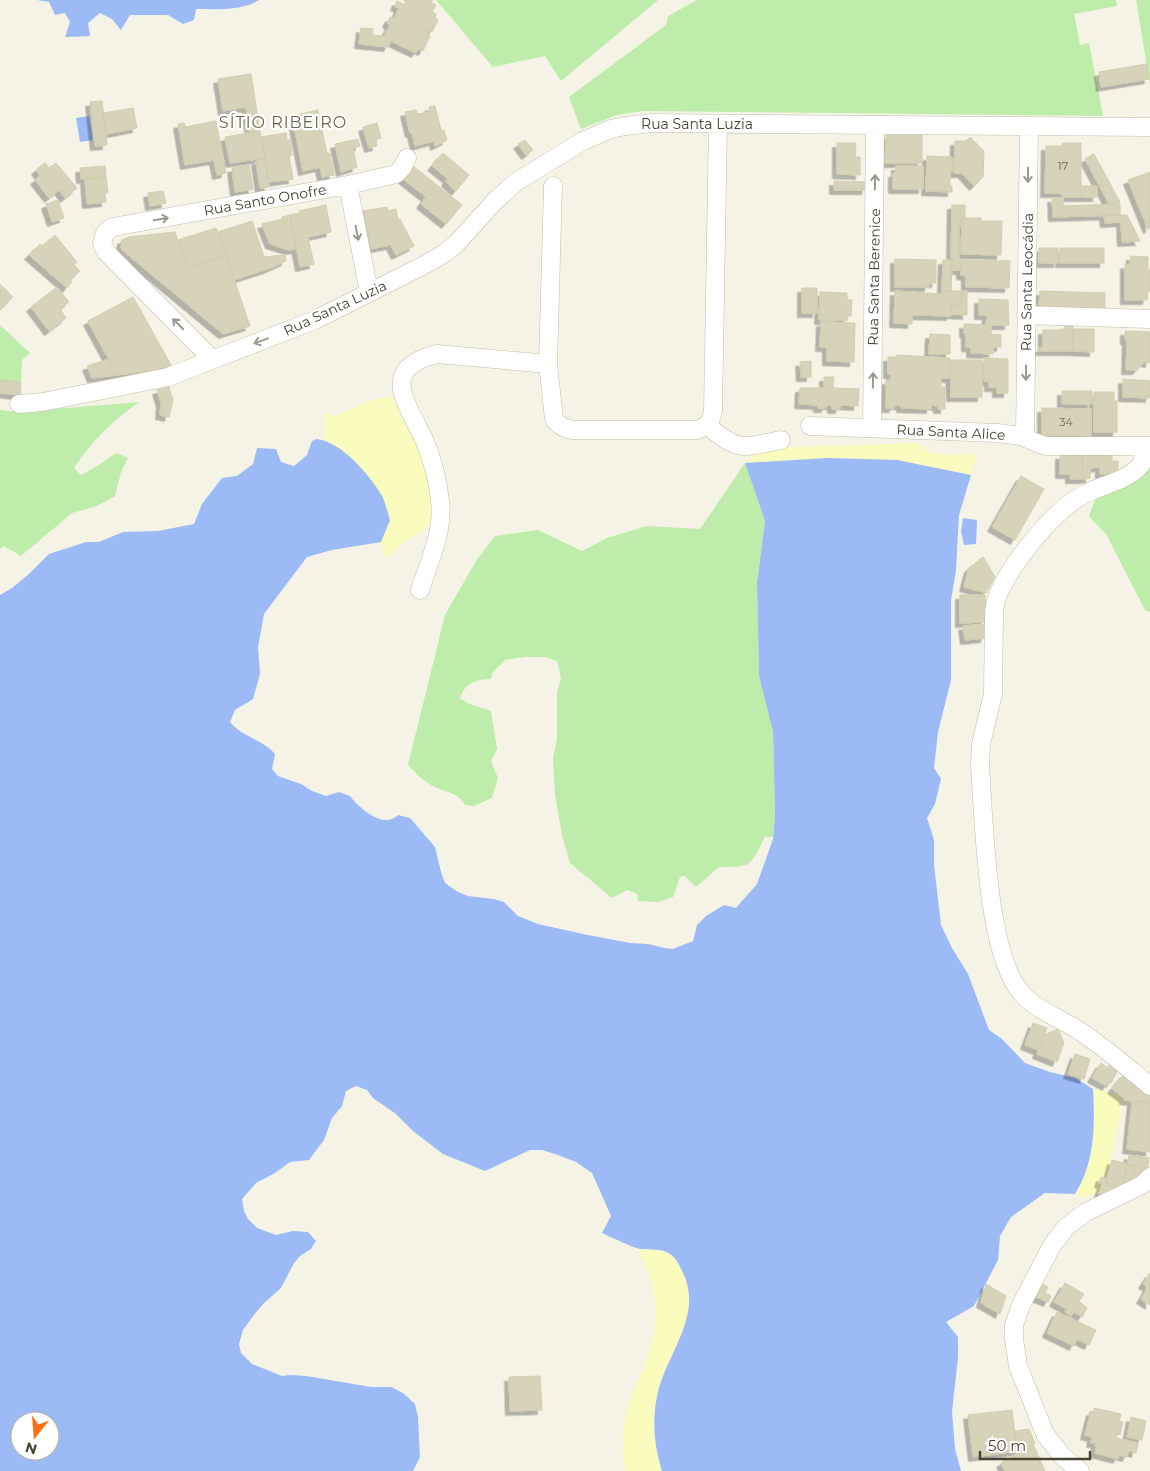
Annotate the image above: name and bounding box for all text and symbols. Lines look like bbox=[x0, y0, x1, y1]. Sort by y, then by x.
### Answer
district label: SÍTIO RIBEIRO bbox=[219, 113, 347, 132]
street label: Rua Santa Luzia bbox=[641, 115, 753, 133]
house number: 17 bbox=[1058, 159, 1068, 173]
one-way arrow bbox=[1023, 166, 1033, 183]
one-way arrow bbox=[870, 174, 880, 190]
street label: Rua Santo Onofre bbox=[202, 180, 328, 220]
street label: Rua Santa Berenice bbox=[864, 208, 884, 346]
one-way arrow bbox=[153, 213, 169, 223]
street label: Rua Santa Leocádia bbox=[1017, 213, 1037, 351]
one-way arrow bbox=[353, 225, 363, 241]
street label: Rua Santa Luzia bbox=[281, 276, 389, 340]
one-way arrow bbox=[172, 318, 184, 330]
one-way arrow bbox=[253, 337, 269, 346]
one-way arrow bbox=[1021, 364, 1030, 380]
one-way arrow bbox=[868, 372, 878, 388]
house number: 34 bbox=[1059, 415, 1073, 429]
street label: Rua Santa Alice bbox=[896, 420, 1006, 444]
north arrow bbox=[10, 1411, 60, 1461]
scale bar bbox=[980, 1428, 1090, 1460]
text: 50 m bbox=[988, 1436, 1026, 1455]
text: N bbox=[23, 1438, 39, 1459]

